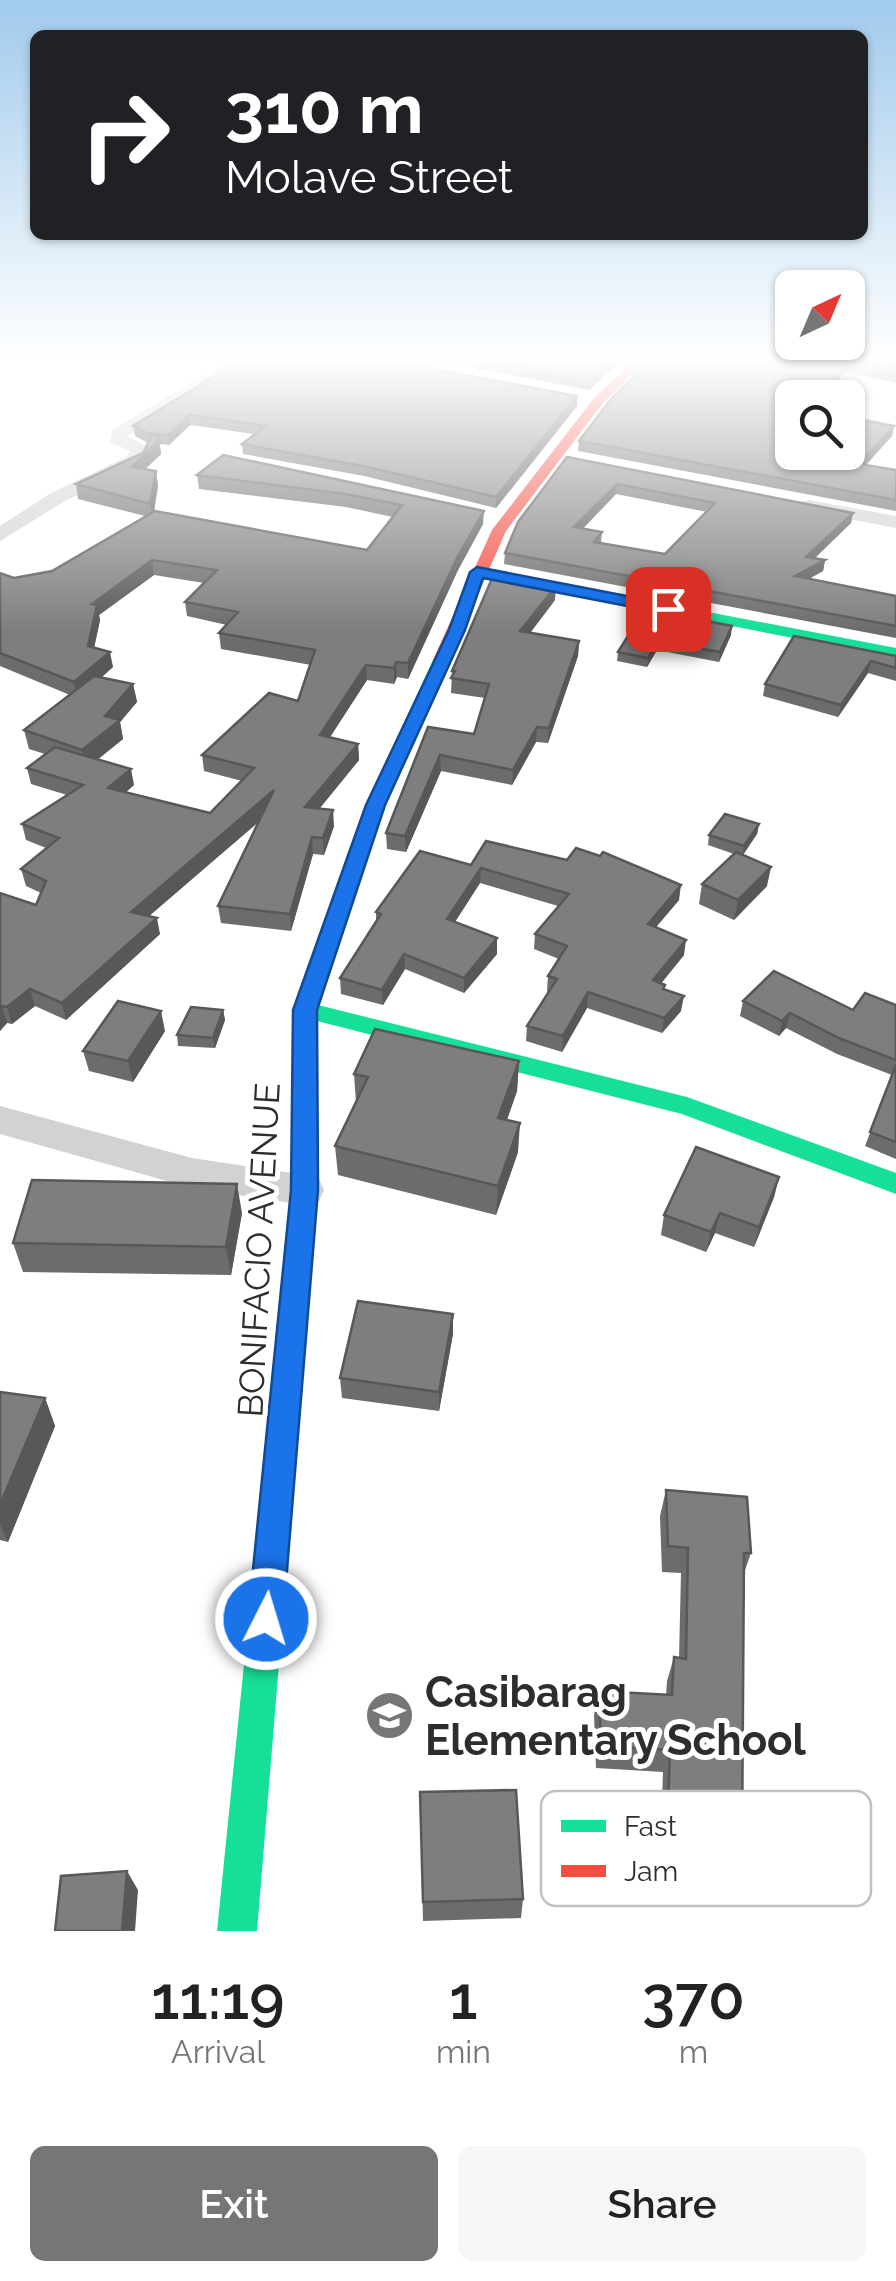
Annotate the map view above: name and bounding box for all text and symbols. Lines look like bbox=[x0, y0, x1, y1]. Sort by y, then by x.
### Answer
text: 310 m bbox=[225, 67, 424, 149]
icon: right bbox=[60, 70, 190, 200]
text: Molave Street bbox=[225, 151, 513, 204]
north arrow bbox=[775, 270, 865, 360]
map controls bbox=[775, 270, 865, 470]
button: search bbox=[775, 380, 865, 470]
pin bbox=[626, 567, 711, 652]
icon: arrive bbox=[641, 582, 696, 637]
street label: BONIFACIO AVENUE bbox=[229, 1082, 288, 1418]
position arrow bbox=[214, 1567, 318, 1671]
place label: Casibarag Elementary School bbox=[425, 1668, 807, 1765]
school or university icon: Casibarag Elementary School bbox=[364, 1690, 416, 1742]
legend bbox=[541, 1791, 871, 1906]
text: Fast bbox=[624, 1810, 677, 1843]
text: Jam bbox=[624, 1855, 678, 1888]
text: 11:19 bbox=[151, 1963, 285, 2033]
text: 1 bbox=[449, 1963, 478, 2033]
text: 370 bbox=[642, 1963, 745, 2033]
text: Arrival bbox=[171, 2033, 265, 2070]
text: min bbox=[436, 2033, 491, 2070]
text: m bbox=[679, 2033, 708, 2070]
button: Exit bbox=[30, 2146, 438, 2261]
button: Share bbox=[458, 2146, 866, 2261]

